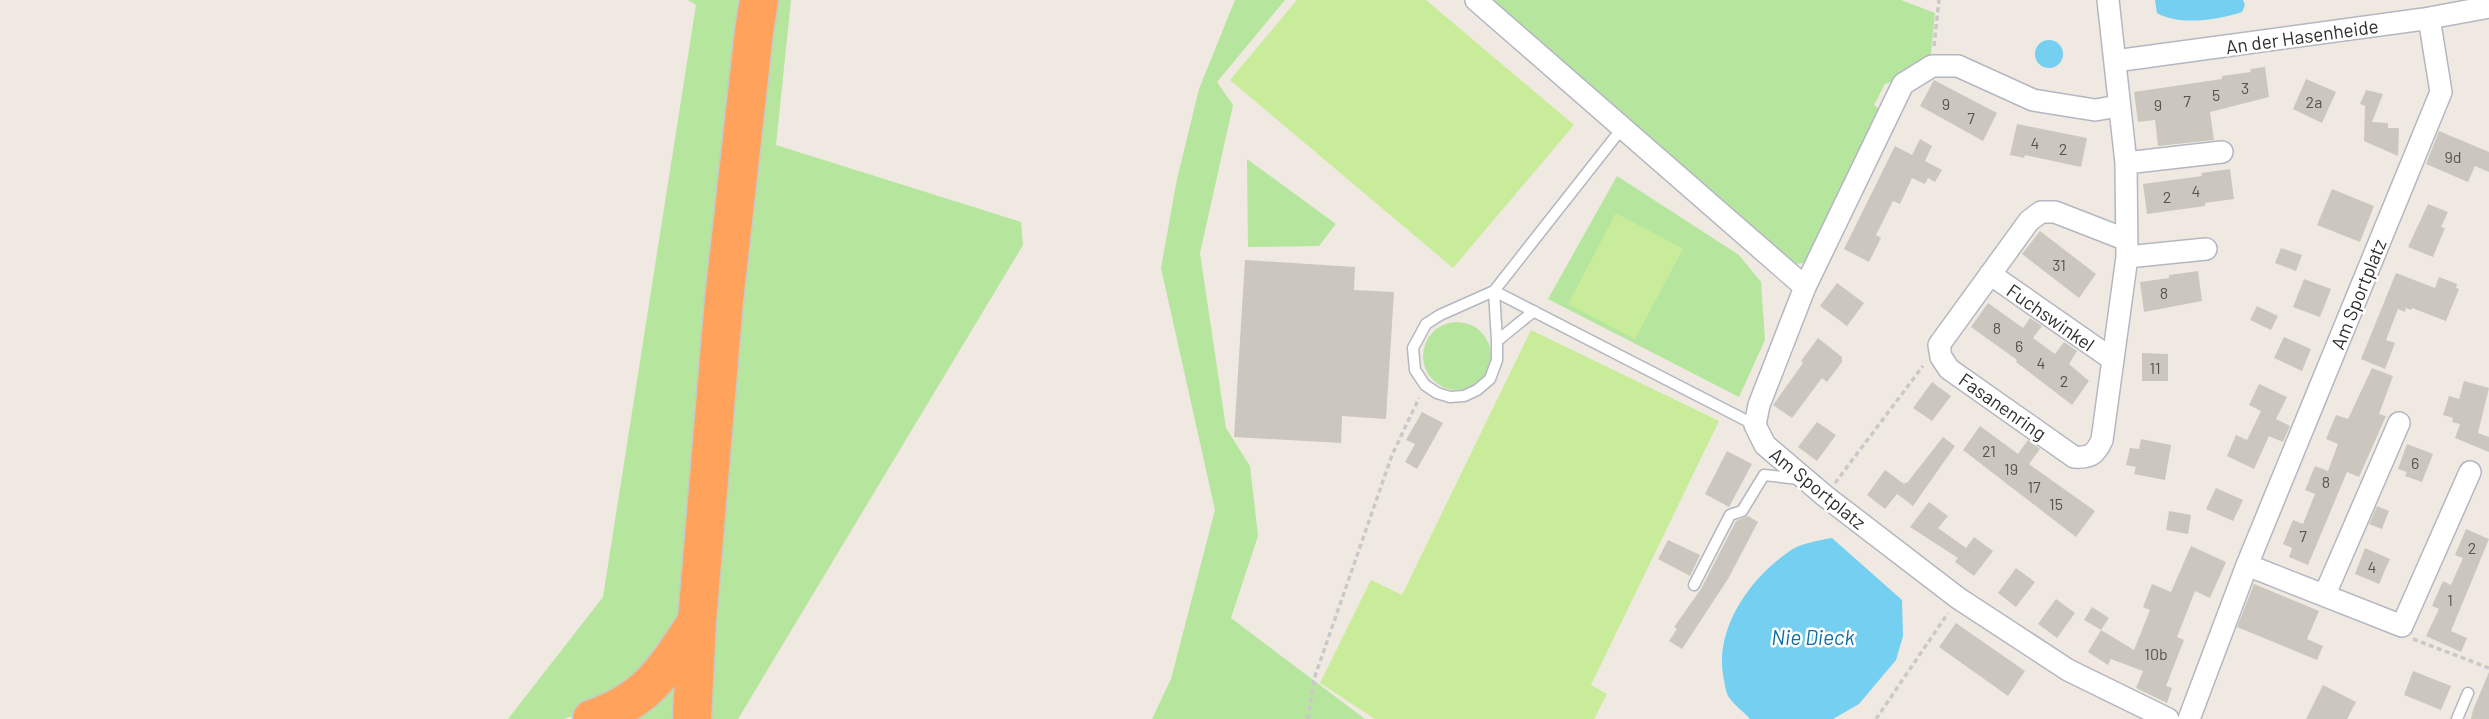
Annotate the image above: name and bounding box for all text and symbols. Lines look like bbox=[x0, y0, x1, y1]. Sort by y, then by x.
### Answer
street label: An der Hasenheide bbox=[2224, 14, 2380, 58]
house number: 3 bbox=[2241, 78, 2249, 97]
house number: 5 bbox=[2212, 85, 2220, 104]
house number: 7 bbox=[2183, 91, 2191, 110]
house number: 2a bbox=[2306, 92, 2322, 111]
house number: 9 bbox=[1942, 94, 1950, 113]
house number: 9 bbox=[2154, 95, 2162, 114]
house number: 7 bbox=[1967, 108, 1975, 127]
house number: 4 bbox=[2031, 133, 2039, 152]
house number: 2 bbox=[2059, 139, 2067, 158]
house number: 9d bbox=[2444, 147, 2462, 166]
house number: 4 bbox=[2192, 181, 2200, 200]
house number: 2 bbox=[2163, 187, 2171, 206]
street label: Am Sportplatz bbox=[2325, 236, 2391, 352]
house number: 31 bbox=[2052, 255, 2066, 274]
street label: Fuchswinkel bbox=[2003, 278, 2099, 356]
house number: 8 bbox=[2160, 283, 2168, 302]
house number: 8 bbox=[1993, 318, 2001, 337]
house number: 6 bbox=[2015, 336, 2023, 355]
house number: 4 bbox=[2037, 353, 2045, 372]
house number: 11 bbox=[2149, 358, 2161, 377]
street label: Fasanenring bbox=[1955, 368, 2051, 444]
house number: 2 bbox=[2060, 371, 2068, 390]
house number: 21 bbox=[1982, 441, 1996, 460]
street label: Am Sportplatz bbox=[1765, 442, 1871, 534]
house number: 6 bbox=[2411, 453, 2419, 472]
house number: 19 bbox=[2004, 459, 2018, 478]
house number: 8 bbox=[2322, 472, 2330, 491]
house number: 17 bbox=[2027, 477, 2041, 496]
house number: 15 bbox=[2049, 494, 2063, 513]
house number: 7 bbox=[2299, 526, 2307, 545]
house number: 2 bbox=[2468, 538, 2476, 557]
house number: 4 bbox=[2368, 557, 2376, 576]
house number: 1 bbox=[2447, 590, 2453, 609]
water label: Nie Dieck bbox=[1771, 624, 1855, 649]
house number: 10b bbox=[2144, 644, 2168, 663]

